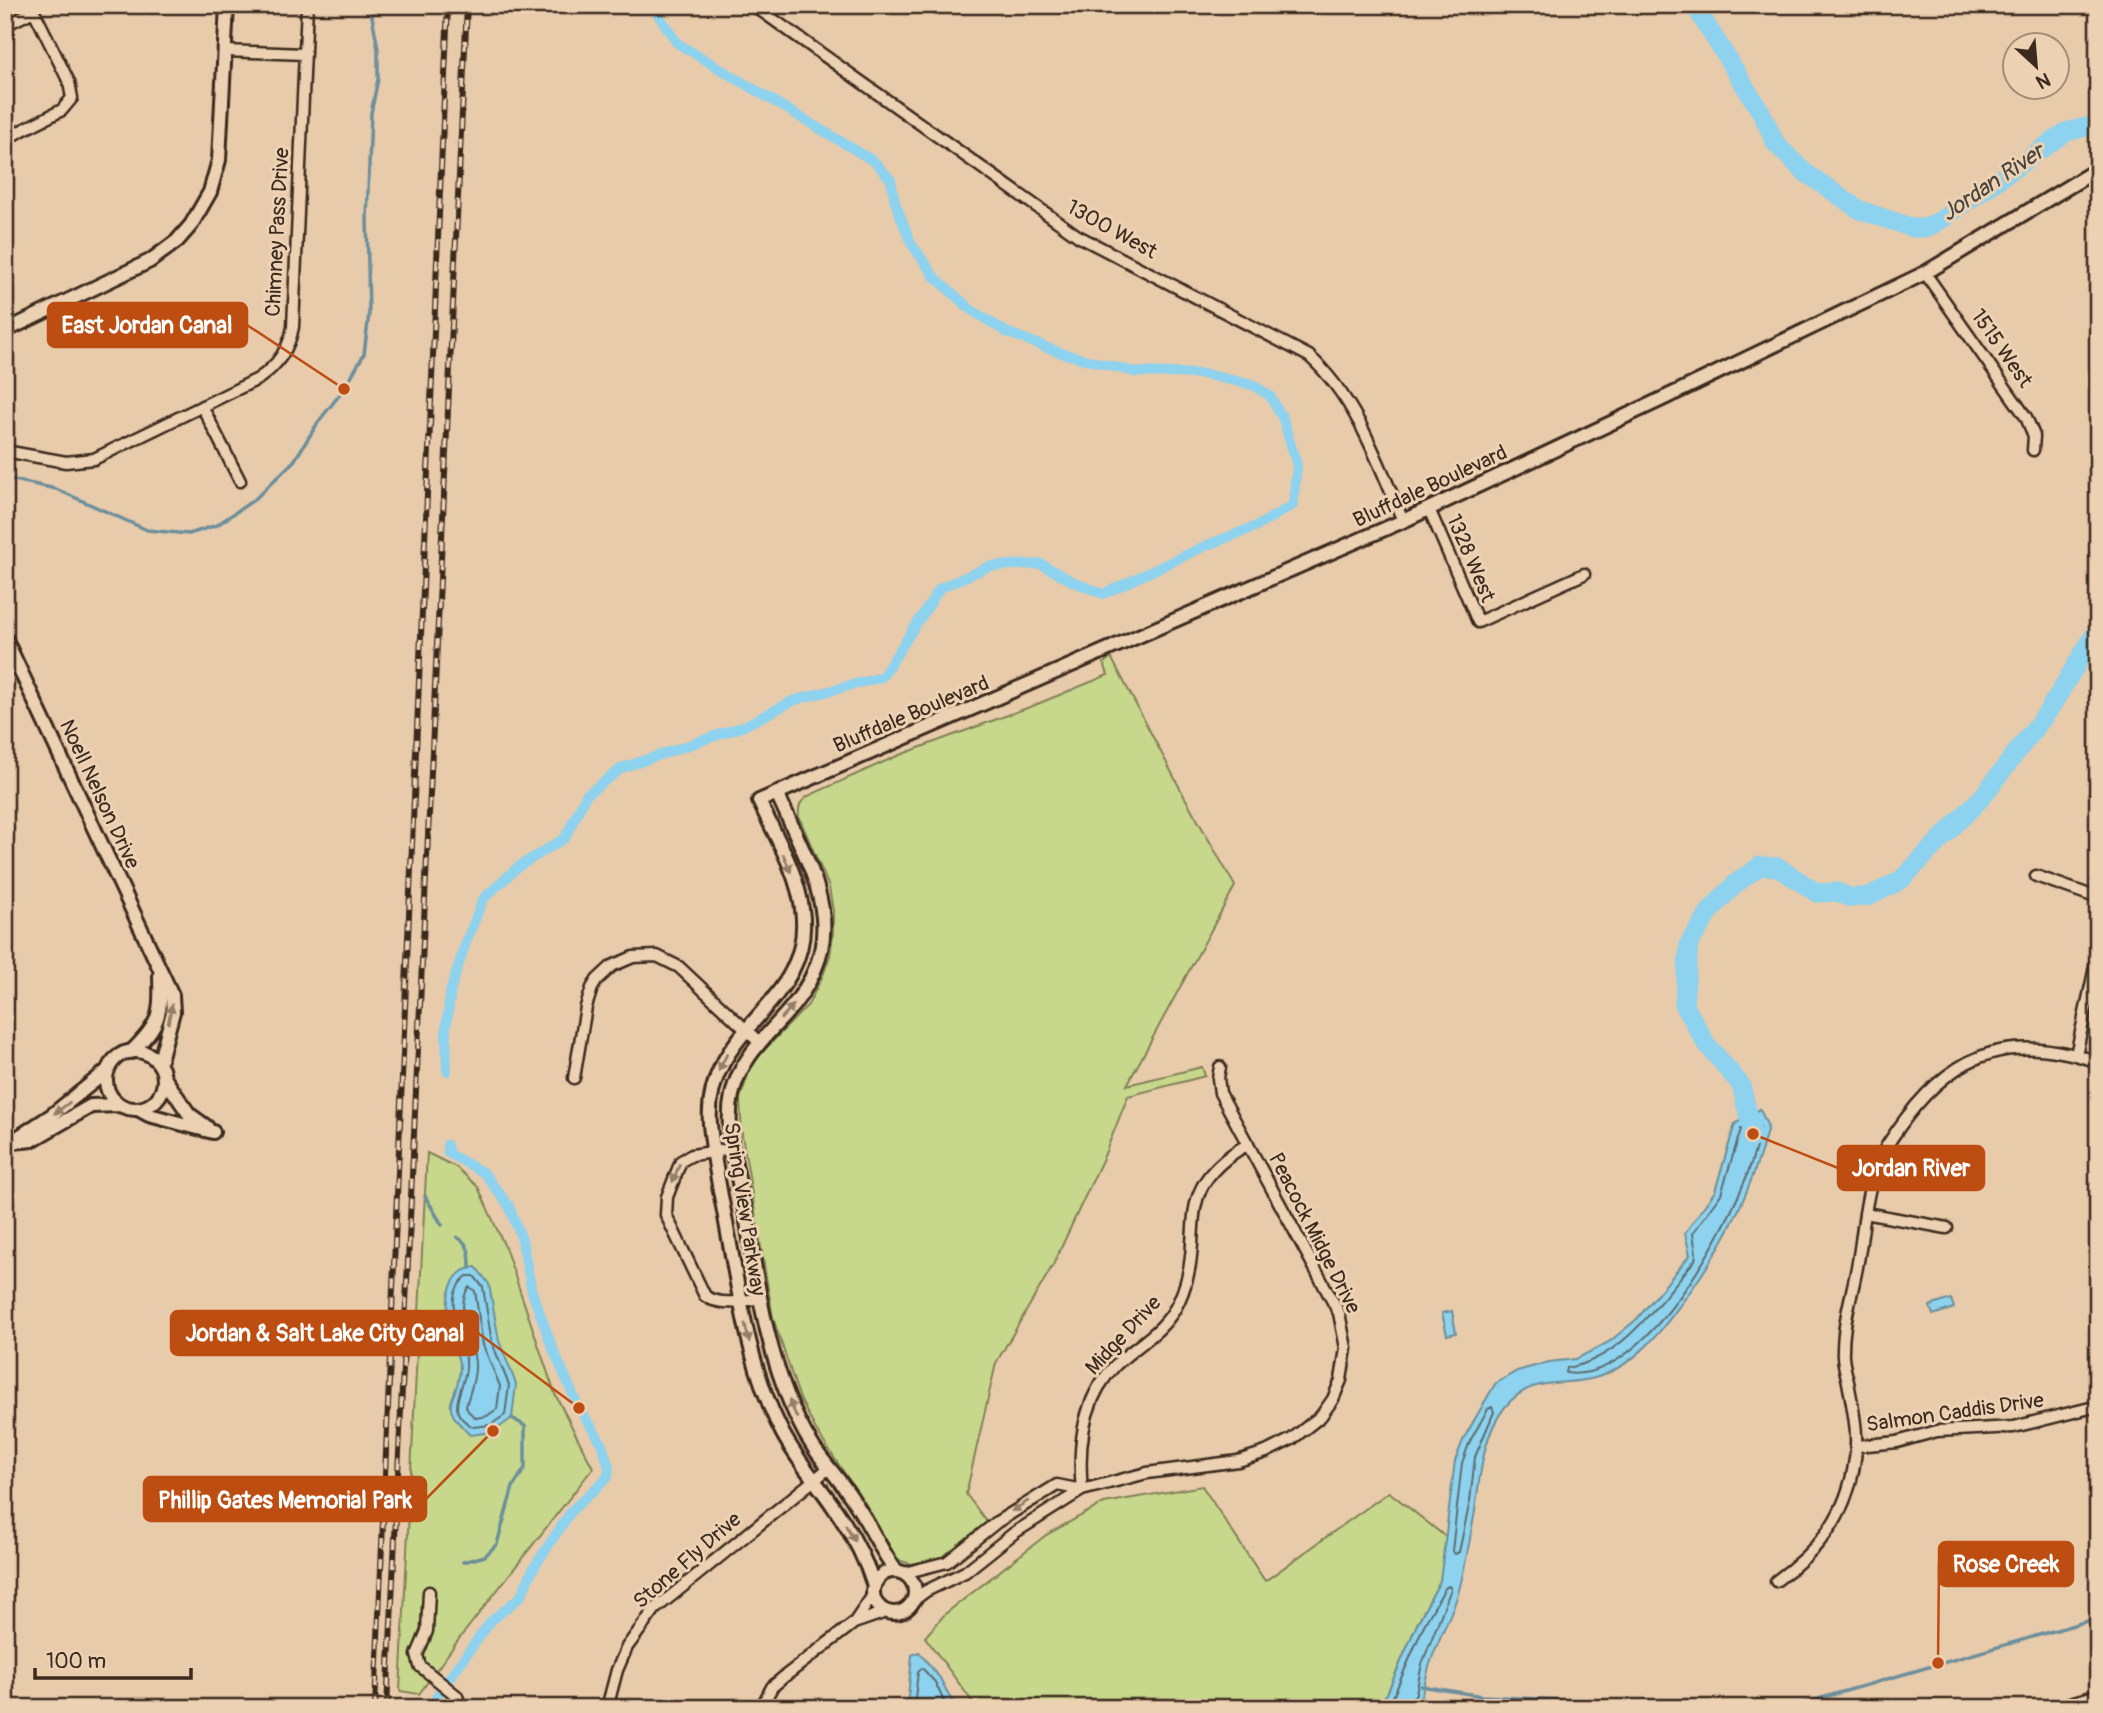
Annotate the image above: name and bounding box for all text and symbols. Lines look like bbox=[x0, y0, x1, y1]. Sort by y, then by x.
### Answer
north arrow bbox=[2002, 32, 2072, 102]
text: N bbox=[2032, 67, 2054, 94]
water label: Jordan River bbox=[1935, 136, 2052, 228]
street label: Chimney Pass Drive bbox=[260, 146, 295, 317]
street label: 1300 West bbox=[1062, 194, 1162, 266]
callout: East Jordan Canal bbox=[48, 303, 247, 347]
street label: 1515 West bbox=[1965, 304, 2039, 393]
text: East Jordan Canal bbox=[62, 311, 232, 340]
street label: Bluffdale Boulevard bbox=[1349, 439, 1512, 534]
street label: 1328 West bbox=[1440, 510, 1501, 607]
street label: Bluffdale Boulevard bbox=[829, 669, 993, 759]
street label: Noell Nelson Drive bbox=[53, 715, 146, 874]
one-way arrow bbox=[781, 853, 793, 873]
one-way arrow bbox=[165, 1003, 176, 1025]
one-way arrow bbox=[779, 1004, 795, 1021]
one-way arrow bbox=[718, 1052, 729, 1072]
one-way arrow bbox=[53, 1101, 71, 1115]
street label: Spring View Parkway bbox=[717, 1120, 772, 1298]
callout: Jordan River bbox=[1838, 1146, 1984, 1190]
street label: Peacock Midge Drive bbox=[1262, 1148, 1367, 1319]
text: Jordan River bbox=[1852, 1154, 1971, 1183]
one-way arrow bbox=[670, 1163, 681, 1184]
street label: Midge Drive bbox=[1080, 1289, 1168, 1381]
callout: Jordan & Salt Lake City Canal bbox=[171, 1311, 478, 1355]
text: Jordan & Salt Lake City Canal bbox=[186, 1319, 464, 1348]
one-way arrow bbox=[742, 1322, 753, 1344]
street label: Salmon Caddis Drive bbox=[1865, 1387, 2046, 1438]
one-way arrow bbox=[787, 1399, 798, 1420]
callout: Phillip Gates Memorial Park bbox=[144, 1477, 426, 1521]
text: Phillip Gates Memorial Park bbox=[158, 1486, 412, 1515]
one-way arrow bbox=[1011, 1500, 1030, 1513]
street label: Stone Fly Drive bbox=[628, 1506, 747, 1615]
one-way arrow bbox=[844, 1524, 856, 1543]
callout: Rose Creek bbox=[1939, 1542, 2073, 1586]
text: Rose Creek bbox=[1953, 1550, 2060, 1579]
scale bar bbox=[35, 1636, 191, 1680]
text: 100 m bbox=[46, 1648, 106, 1675]

